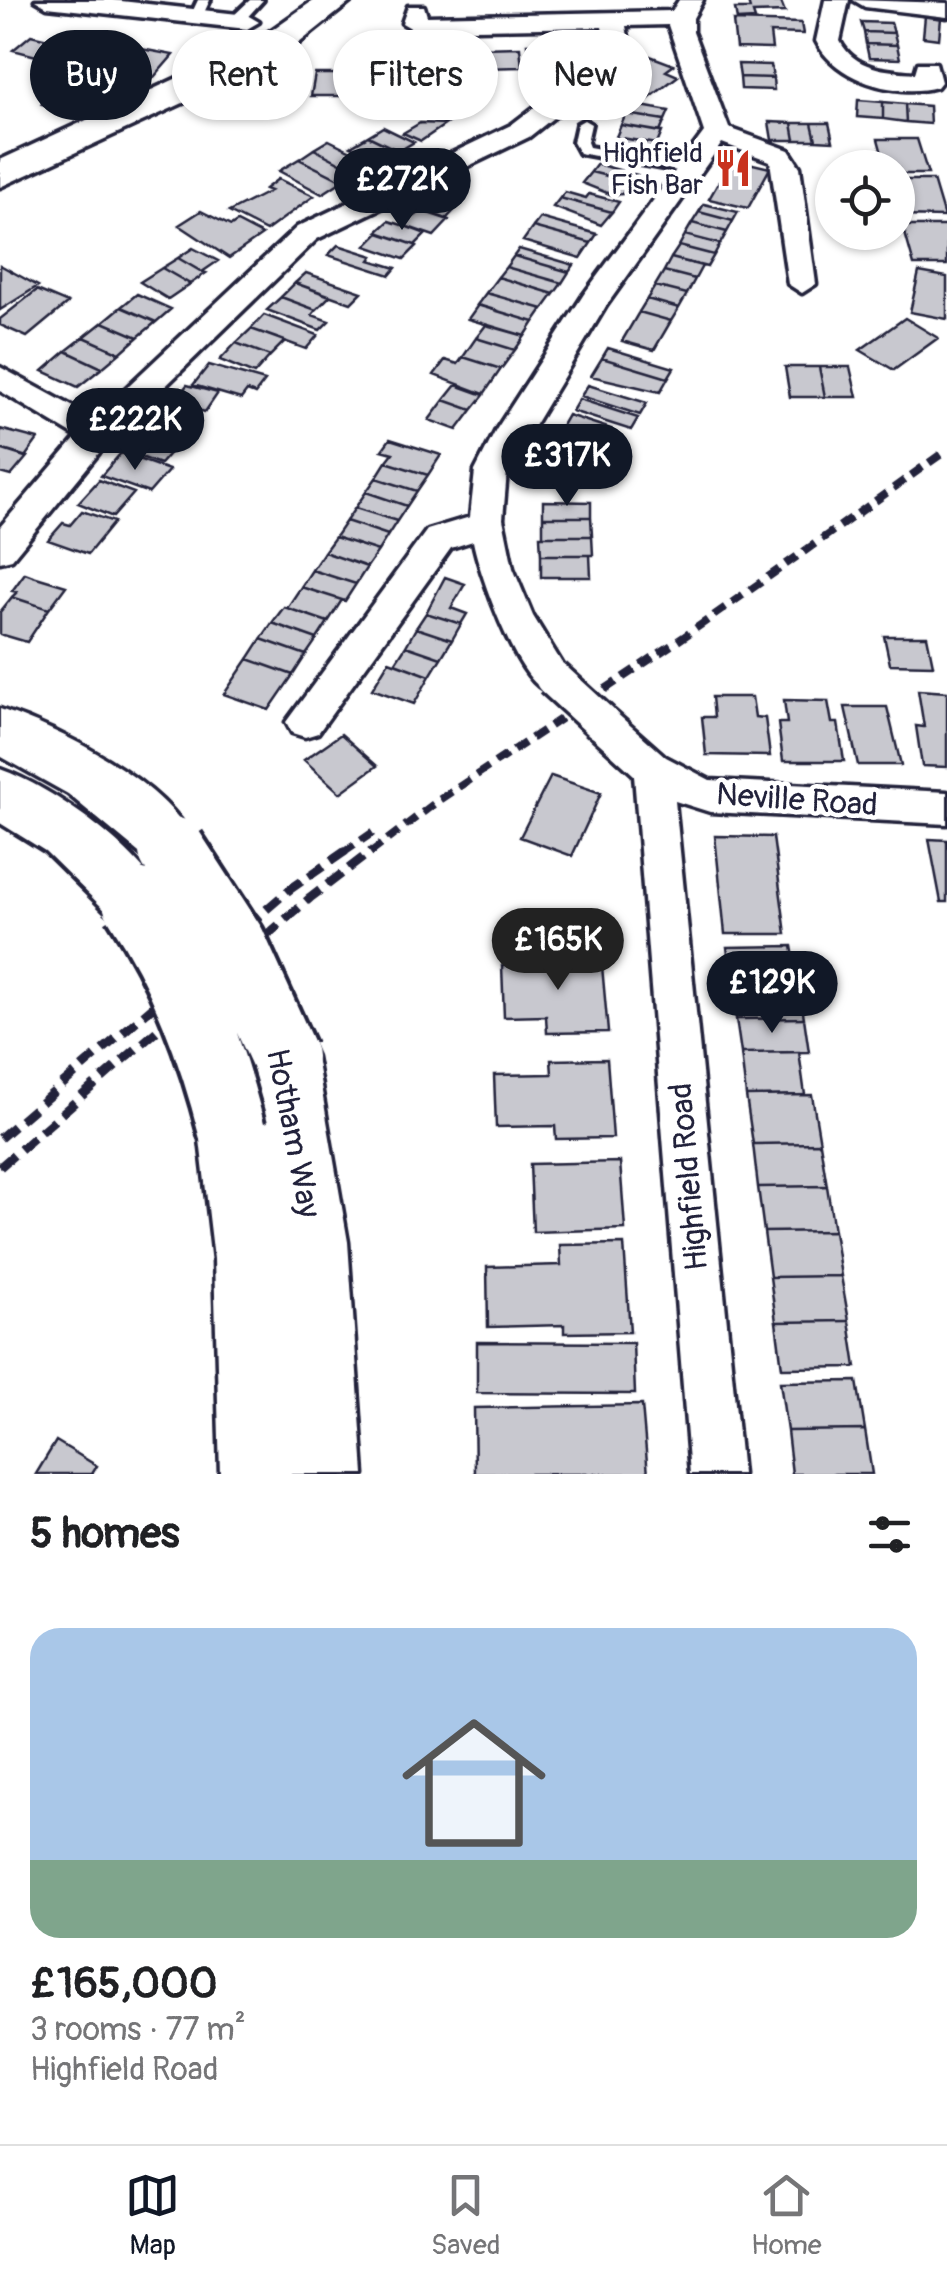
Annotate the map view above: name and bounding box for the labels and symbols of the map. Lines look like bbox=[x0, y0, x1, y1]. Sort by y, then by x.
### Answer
place label: Highfield Fish Bar bbox=[602, 136, 703, 203]
restaurant icon: Highfield Fish Bar bbox=[712, 147, 754, 189]
pin: £272K bbox=[332, 148, 472, 233]
pin: £222K bbox=[65, 388, 205, 473]
pin: £317K bbox=[497, 424, 637, 509]
street label: Neville Road bbox=[715, 774, 879, 826]
pin: £165K bbox=[488, 908, 628, 993]
pin: £129K bbox=[702, 951, 842, 1036]
street label: Hotham Way bbox=[257, 1045, 329, 1221]
street label: Highfield Road bbox=[661, 1081, 717, 1272]

